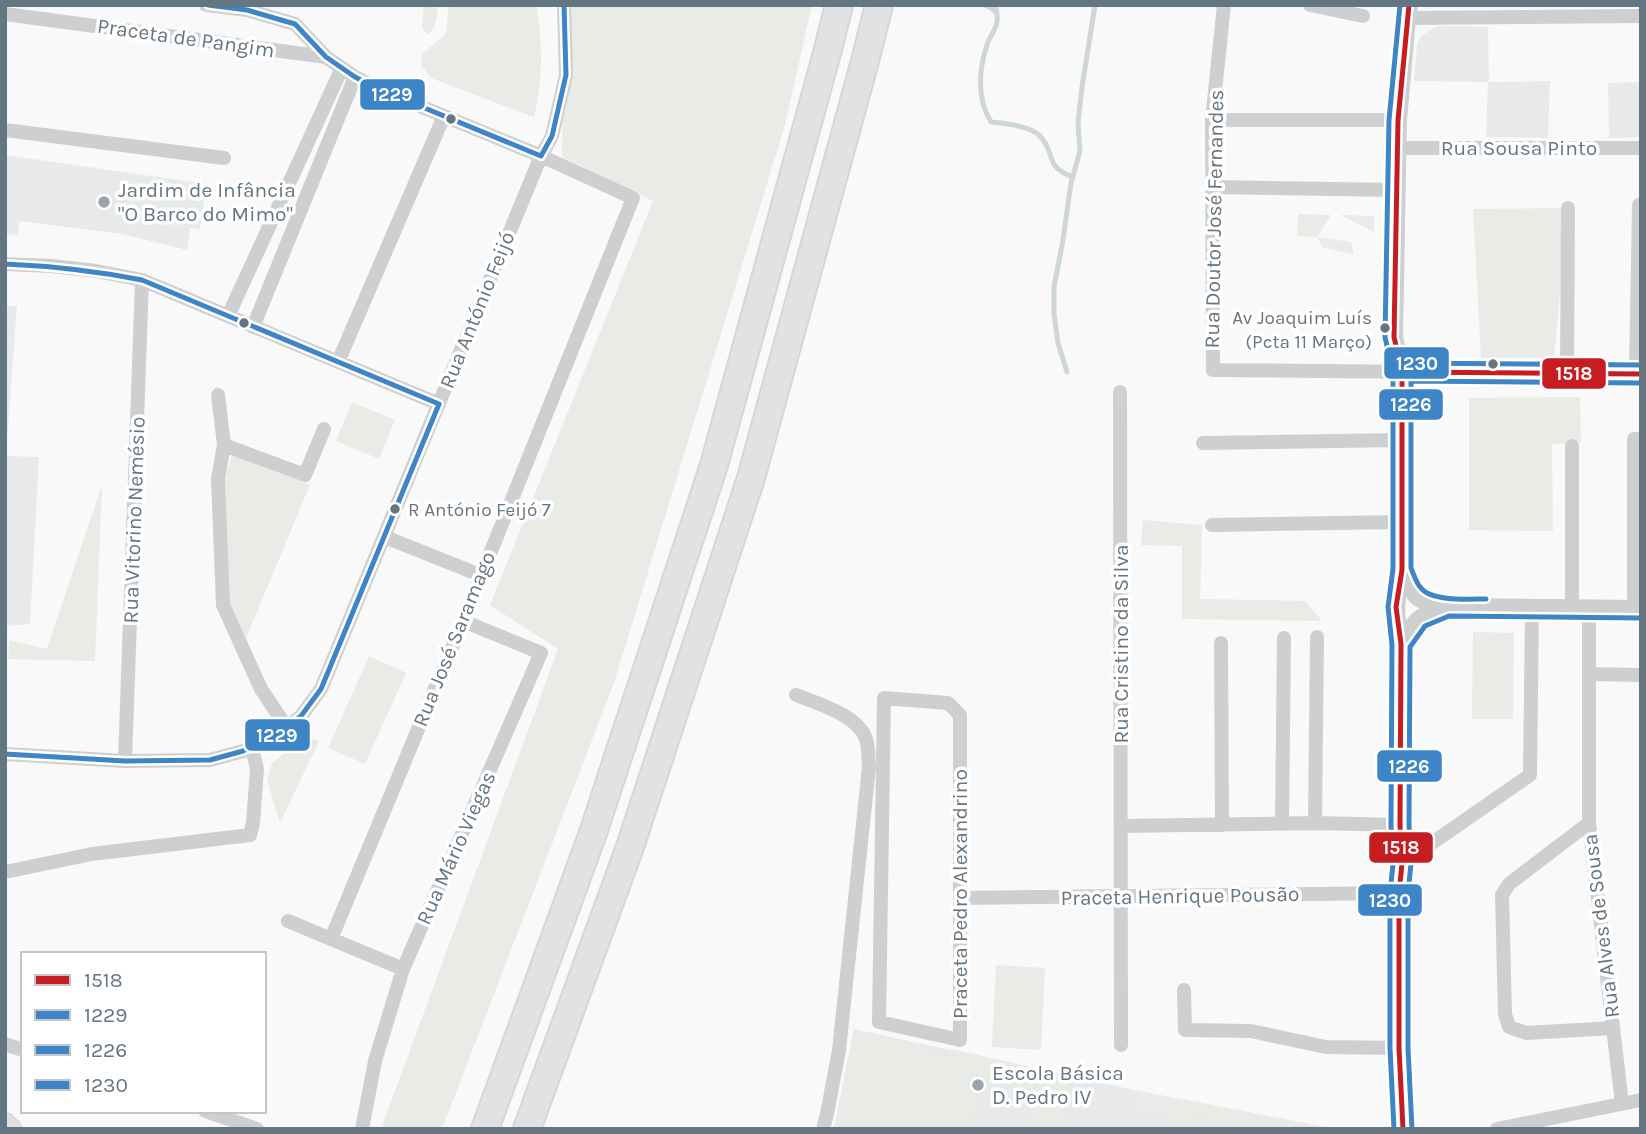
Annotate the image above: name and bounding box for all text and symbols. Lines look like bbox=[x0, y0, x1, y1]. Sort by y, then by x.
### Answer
street label: Praceta de Pangim bbox=[96, 14, 276, 62]
line badge: 1229 bbox=[359, 78, 426, 111]
text: 1229 bbox=[371, 84, 413, 106]
street label: Rua Doutor José Fernandes bbox=[1200, 89, 1228, 349]
unlabelled marker bbox=[444, 112, 458, 126]
street label: Rua Sousa Pinto bbox=[1441, 136, 1597, 160]
place label: Jardim de Infância "O Barco do Mimo" bbox=[118, 178, 296, 226]
marker: Jardim de Infância "O Barco do Mimo" bbox=[96, 194, 112, 210]
street label: Rua António Feijó bbox=[435, 228, 519, 392]
place label: Av Joaquim Luís (Pcta 11 Março) bbox=[1232, 307, 1372, 353]
unlabelled marker bbox=[237, 316, 251, 330]
marker: Av Joaquim Luís (Pcta 11 Março) bbox=[1378, 321, 1392, 335]
line badge: 1230 bbox=[1383, 346, 1450, 380]
text: 1230 bbox=[1396, 353, 1438, 375]
unlabelled marker bbox=[1486, 357, 1500, 371]
line badge: 1518 bbox=[1541, 357, 1607, 390]
text: 1518 bbox=[1556, 363, 1592, 385]
line badge: 1226 bbox=[1378, 388, 1444, 421]
text: 1226 bbox=[1390, 394, 1432, 416]
street label: Rua Vitorino Nemésio bbox=[118, 416, 150, 624]
place label: R António Feijó 7 bbox=[408, 499, 551, 521]
marker: R António Feijó 7 bbox=[388, 502, 402, 516]
street label: Rua Cristino da Silva bbox=[1109, 544, 1133, 744]
street label: Rua José Saramago bbox=[408, 548, 500, 730]
line badge: 1229 bbox=[244, 718, 311, 752]
text: 1229 bbox=[256, 725, 298, 747]
line badge: 1226 bbox=[1376, 749, 1443, 783]
text: 1226 bbox=[1388, 756, 1430, 778]
street label: Rua Mário Viegas bbox=[411, 768, 501, 928]
street label: Praceta Pedro Alexandrino bbox=[948, 769, 972, 1019]
line badge: 1518 bbox=[1368, 831, 1434, 864]
street label: Rua Alves de Sousa bbox=[1578, 833, 1624, 1019]
text: 1518 bbox=[1383, 837, 1419, 859]
street label: Praceta Henrique Pousão bbox=[1060, 882, 1300, 910]
line badge: 1230 bbox=[1357, 883, 1423, 917]
text: 1230 bbox=[1369, 890, 1411, 912]
legend bbox=[21, 952, 266, 1113]
text: 1518 bbox=[84, 968, 123, 992]
text: 1229 bbox=[84, 1003, 127, 1027]
text: 1226 bbox=[84, 1038, 127, 1062]
place label: Escola Básica D. Pedro IV bbox=[992, 1061, 1124, 1109]
text: 1230 bbox=[84, 1073, 128, 1097]
marker: Escola Básica D. Pedro IV bbox=[970, 1077, 986, 1093]

